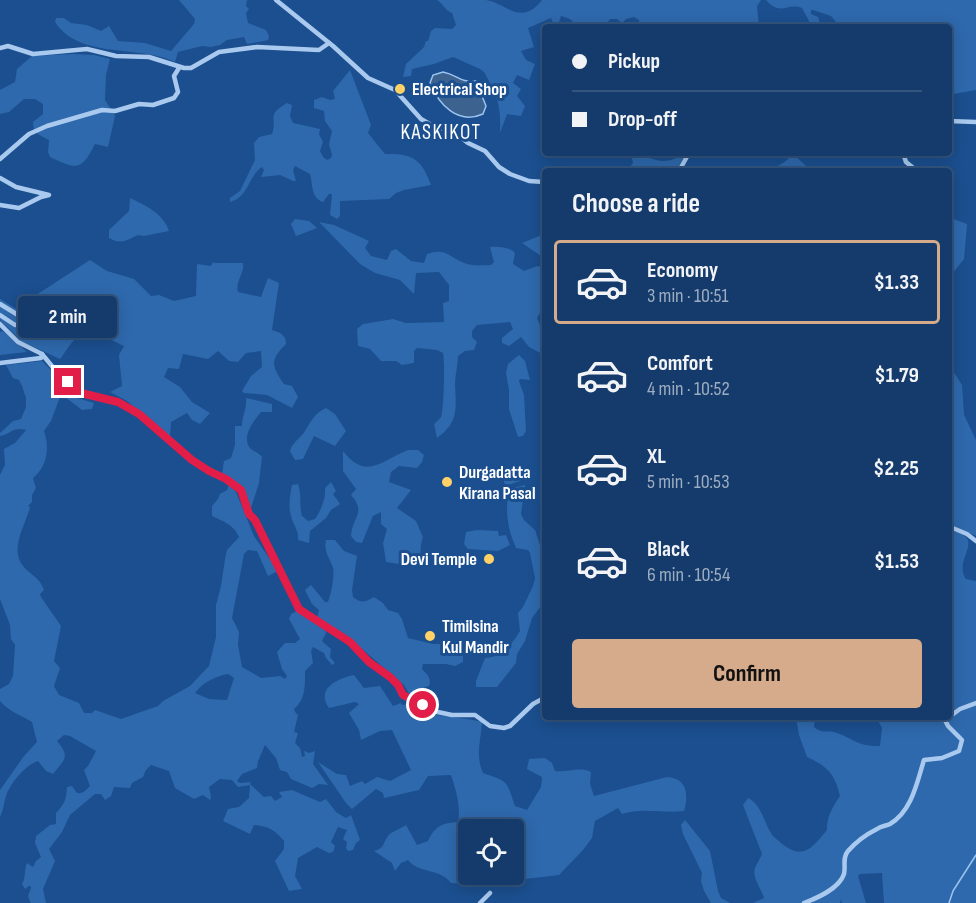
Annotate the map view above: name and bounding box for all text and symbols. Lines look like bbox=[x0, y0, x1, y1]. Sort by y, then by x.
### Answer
text: Pickup bbox=[608, 48, 660, 75]
place label: Electrical Shop bbox=[412, 79, 507, 100]
marker: Electrical Shop bbox=[393, 82, 407, 96]
text: Drop-off bbox=[608, 106, 677, 133]
district label: KASKIKOT bbox=[401, 120, 481, 145]
text: Choose a ride bbox=[572, 188, 700, 220]
icon: car bbox=[575, 255, 629, 309]
text: Economy bbox=[647, 257, 718, 284]
text: $1.33 bbox=[874, 269, 919, 296]
text: 3 min · 10:51 bbox=[647, 284, 729, 308]
callout: 2 min bbox=[19, 295, 118, 337]
text: 2 min bbox=[48, 305, 87, 329]
icon: car bbox=[575, 348, 629, 402]
text: Comfort bbox=[647, 350, 713, 377]
text: $1.79 bbox=[874, 362, 919, 389]
route end bbox=[54, 368, 81, 395]
text: 4 min · 10:52 bbox=[647, 377, 730, 401]
icon: car bbox=[575, 441, 629, 495]
text: XL bbox=[647, 443, 666, 470]
text: $2.25 bbox=[873, 455, 919, 482]
place label: Durgadatta Kirana Pasal bbox=[459, 462, 536, 504]
text: 5 min · 10:53 bbox=[647, 470, 730, 494]
marker: Durgadatta Kirana Pasal bbox=[440, 475, 454, 489]
icon: car bbox=[575, 534, 629, 588]
text: Black bbox=[647, 536, 689, 563]
text: $1.53 bbox=[874, 548, 919, 575]
place label: Devi Temple bbox=[401, 549, 477, 570]
marker: Devi Temple bbox=[482, 552, 496, 566]
text: 6 min · 10:54 bbox=[647, 563, 730, 587]
place label: Timilsina Kul Mandir bbox=[442, 616, 509, 658]
marker: Timilsina Kul Mandir bbox=[423, 629, 437, 643]
button: Confirm bbox=[572, 639, 922, 708]
route start bbox=[409, 691, 436, 718]
map controls bbox=[458, 819, 524, 885]
button: locate bbox=[458, 819, 524, 885]

